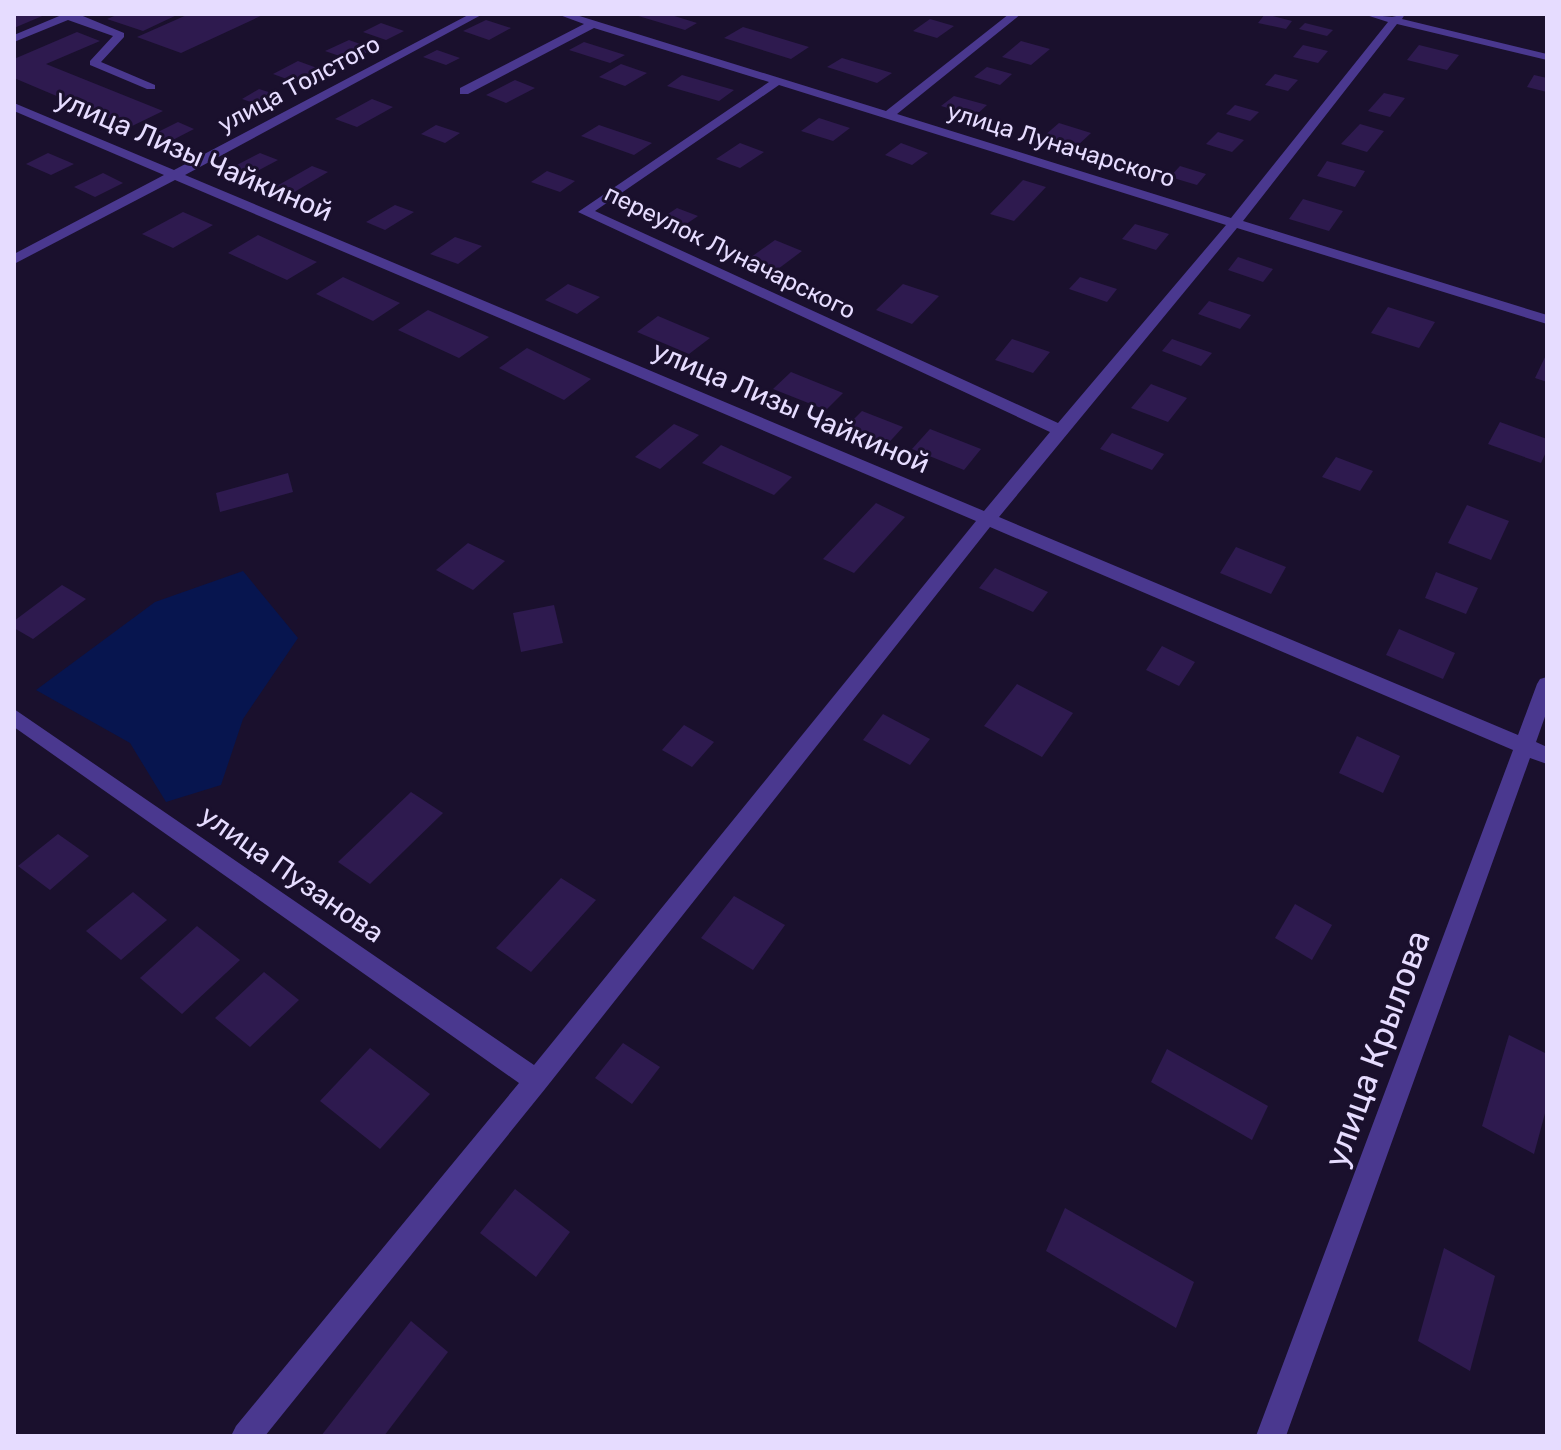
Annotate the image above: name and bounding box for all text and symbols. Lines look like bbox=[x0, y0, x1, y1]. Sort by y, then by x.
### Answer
street label: улица Толстого bbox=[213, 30, 385, 138]
street label: улица Лизы Чайкиной bbox=[50, 82, 338, 228]
street label: улица Луначарского bbox=[944, 97, 1178, 193]
street label: переулок Луначарского bbox=[600, 179, 860, 325]
street label: улица Лизы Чайкиной bbox=[647, 334, 935, 480]
street label: улица Пузанова bbox=[194, 798, 390, 950]
street label: улица Крылова bbox=[1315, 925, 1439, 1173]

